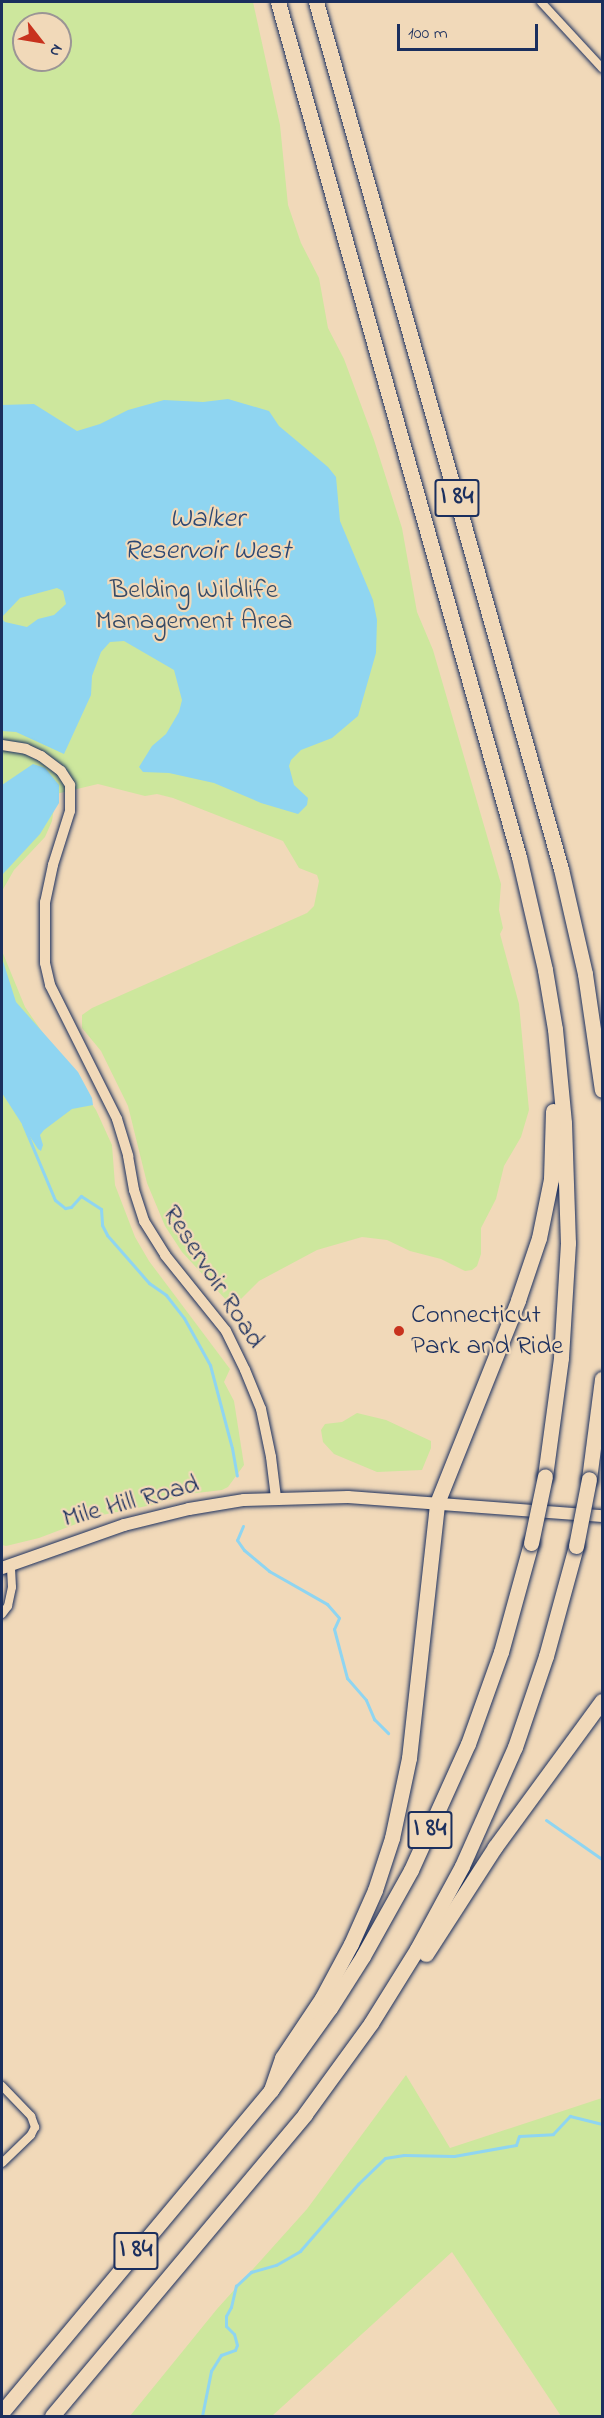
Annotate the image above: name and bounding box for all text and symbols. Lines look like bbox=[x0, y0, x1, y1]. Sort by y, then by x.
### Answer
north arrow bbox=[12, 12, 72, 72]
scale bar bbox=[400, 12, 541, 50]
text: 100 m bbox=[408, 21, 448, 47]
text: N bbox=[43, 39, 69, 61]
road number: I 84 bbox=[433, 475, 481, 521]
water label: Walker Reservoir West bbox=[123, 503, 291, 569]
park label: Belding Wildlife Management Area bbox=[96, 574, 292, 637]
street label: Reservoir Road bbox=[155, 1199, 271, 1355]
place label: Connecticut Park and Ride bbox=[411, 1299, 563, 1362]
marker: Connecticut Park and Ride bbox=[392, 1324, 406, 1338]
street label: Mile Hill Road bbox=[59, 1468, 203, 1536]
road number: I 84 bbox=[406, 1807, 454, 1853]
road number: I 84 bbox=[112, 2228, 160, 2274]

